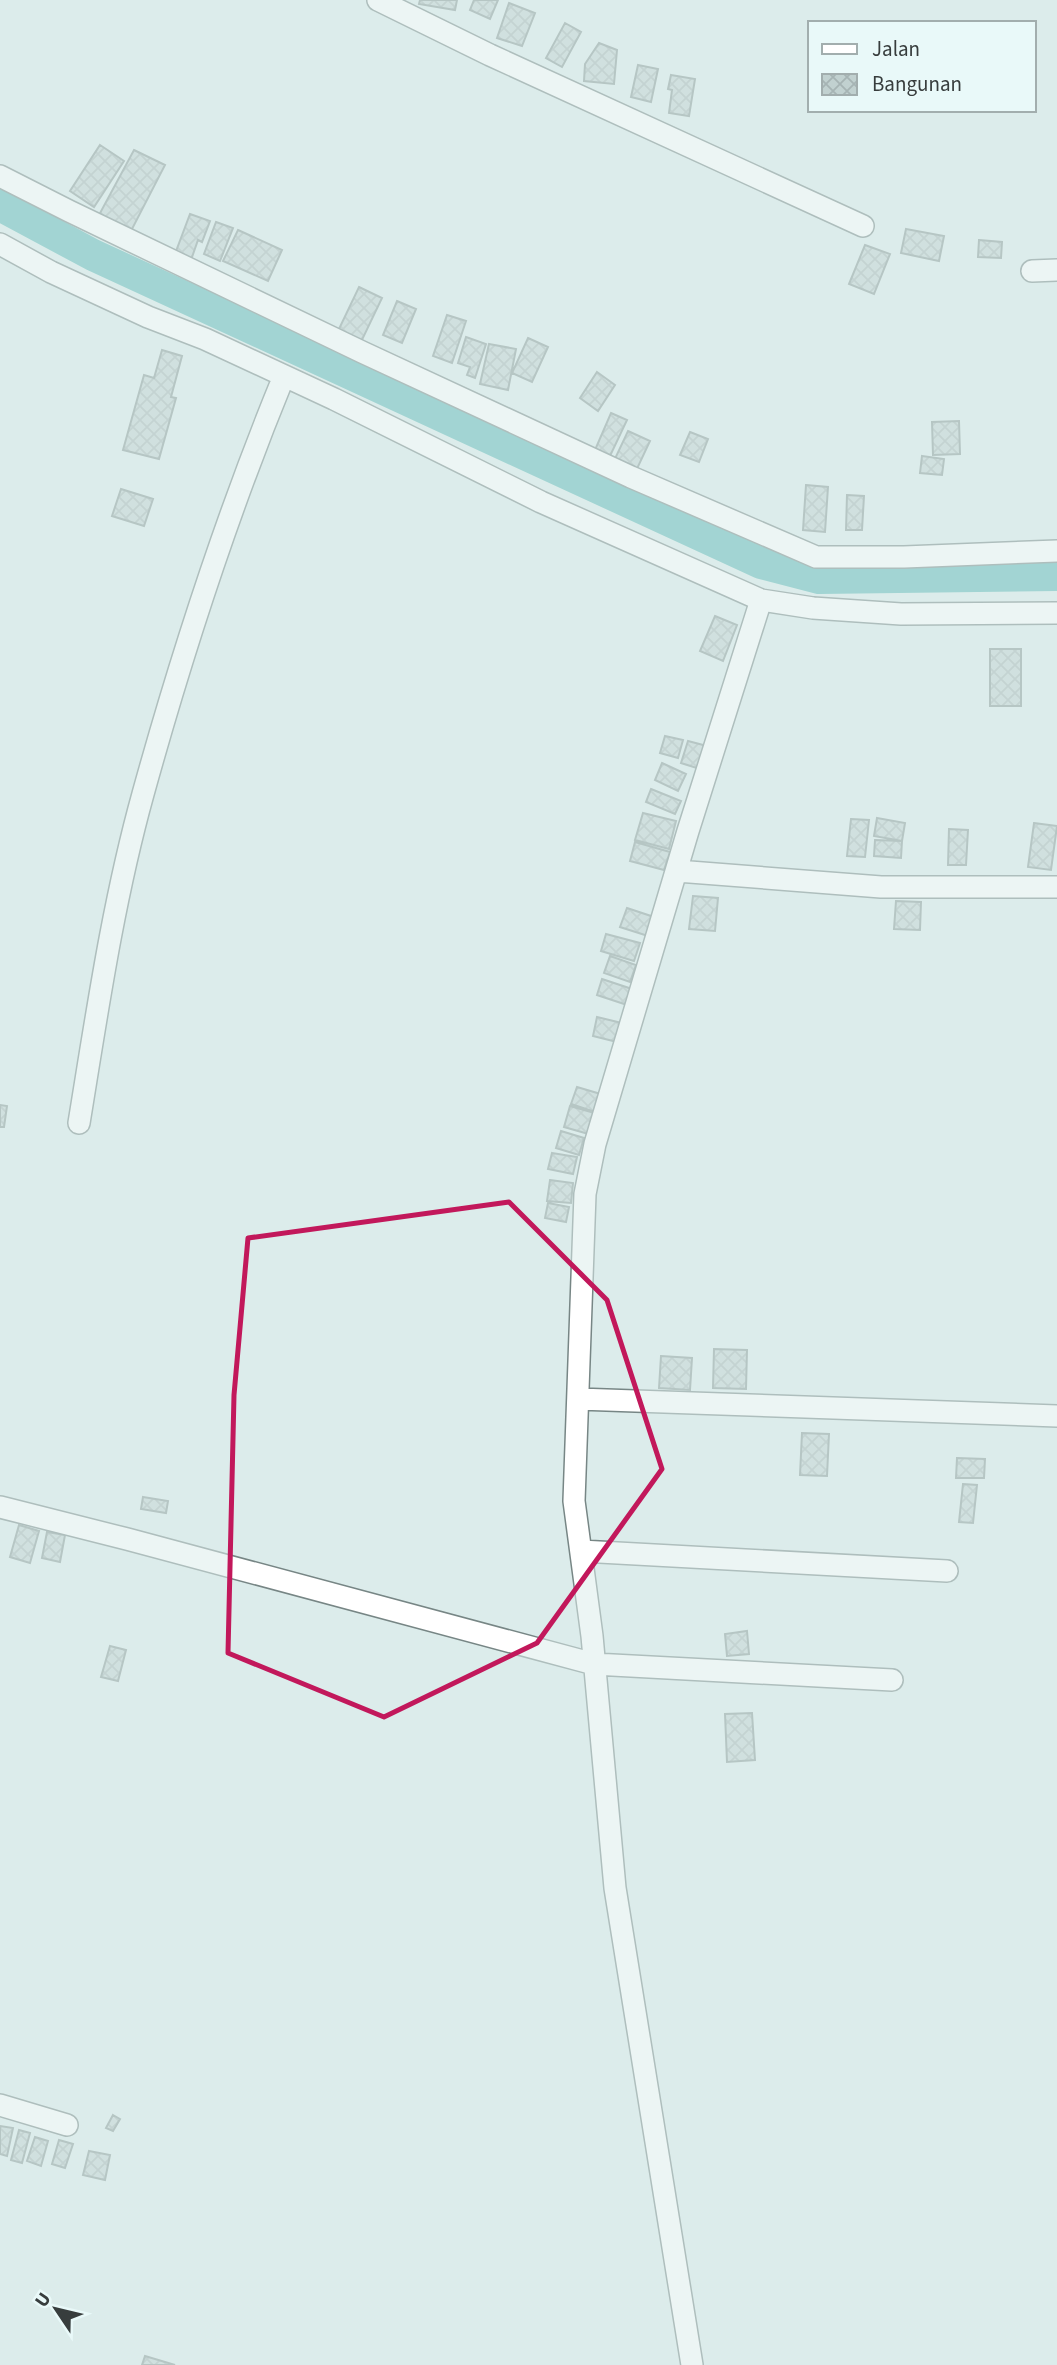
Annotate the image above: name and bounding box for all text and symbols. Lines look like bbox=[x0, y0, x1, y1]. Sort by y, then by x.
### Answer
legend bbox=[808, 21, 1036, 112]
text: Jalan bbox=[872, 34, 920, 64]
text: Bangunan bbox=[872, 69, 962, 99]
north arrow bbox=[21, 2274, 91, 2344]
text: U bbox=[29, 2287, 58, 2313]

